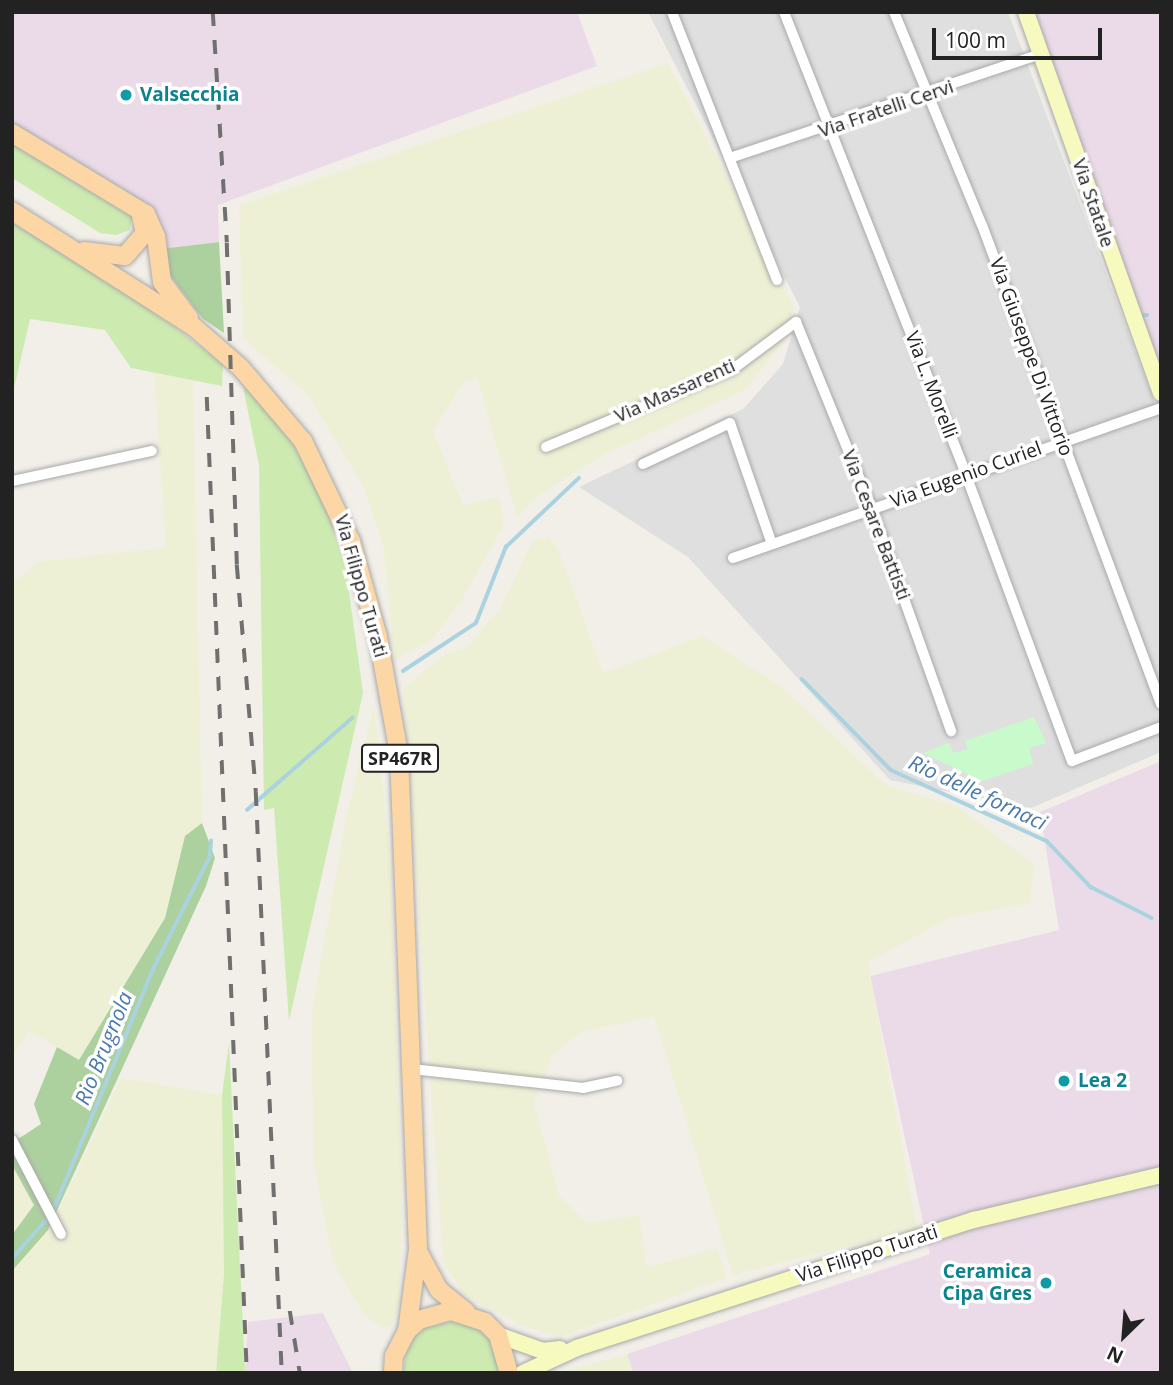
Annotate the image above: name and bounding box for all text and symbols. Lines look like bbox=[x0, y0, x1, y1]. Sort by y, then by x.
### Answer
scale bar bbox=[935, 14, 1105, 58]
text: 100 m bbox=[945, 26, 1006, 54]
street label: Via Fratelli Cervi bbox=[816, 75, 956, 143]
place label: Valsecchia bbox=[140, 84, 240, 106]
marker: Valsecchia bbox=[118, 87, 134, 103]
street label: Via Statale bbox=[1067, 156, 1119, 250]
street label: Via Giuseppe Di Vittorio bbox=[985, 255, 1077, 459]
street label: Via L. Morelli bbox=[900, 328, 962, 442]
street label: Via Massarenti bbox=[611, 354, 739, 428]
street label: Via Eugenio Curiel bbox=[887, 437, 1045, 513]
street label: Via Cesare Battisti bbox=[837, 447, 915, 603]
street label: Via Filippo Turati bbox=[330, 512, 392, 660]
road number: SP467R bbox=[360, 744, 440, 772]
water label: Rio delle fornaci bbox=[905, 749, 1051, 835]
water label: Rio Brugnola bbox=[69, 988, 137, 1108]
place label: Lea 2 bbox=[1078, 1070, 1127, 1092]
marker: Lea 2 bbox=[1056, 1073, 1072, 1089]
street label: Via Filippo Turati bbox=[793, 1220, 941, 1288]
place label: Ceramica Cipa Gres bbox=[943, 1261, 1032, 1305]
marker: Ceramica Cipa Gres bbox=[1038, 1275, 1054, 1291]
north arrow bbox=[1089, 1301, 1159, 1371]
text: N bbox=[1103, 1340, 1128, 1370]

